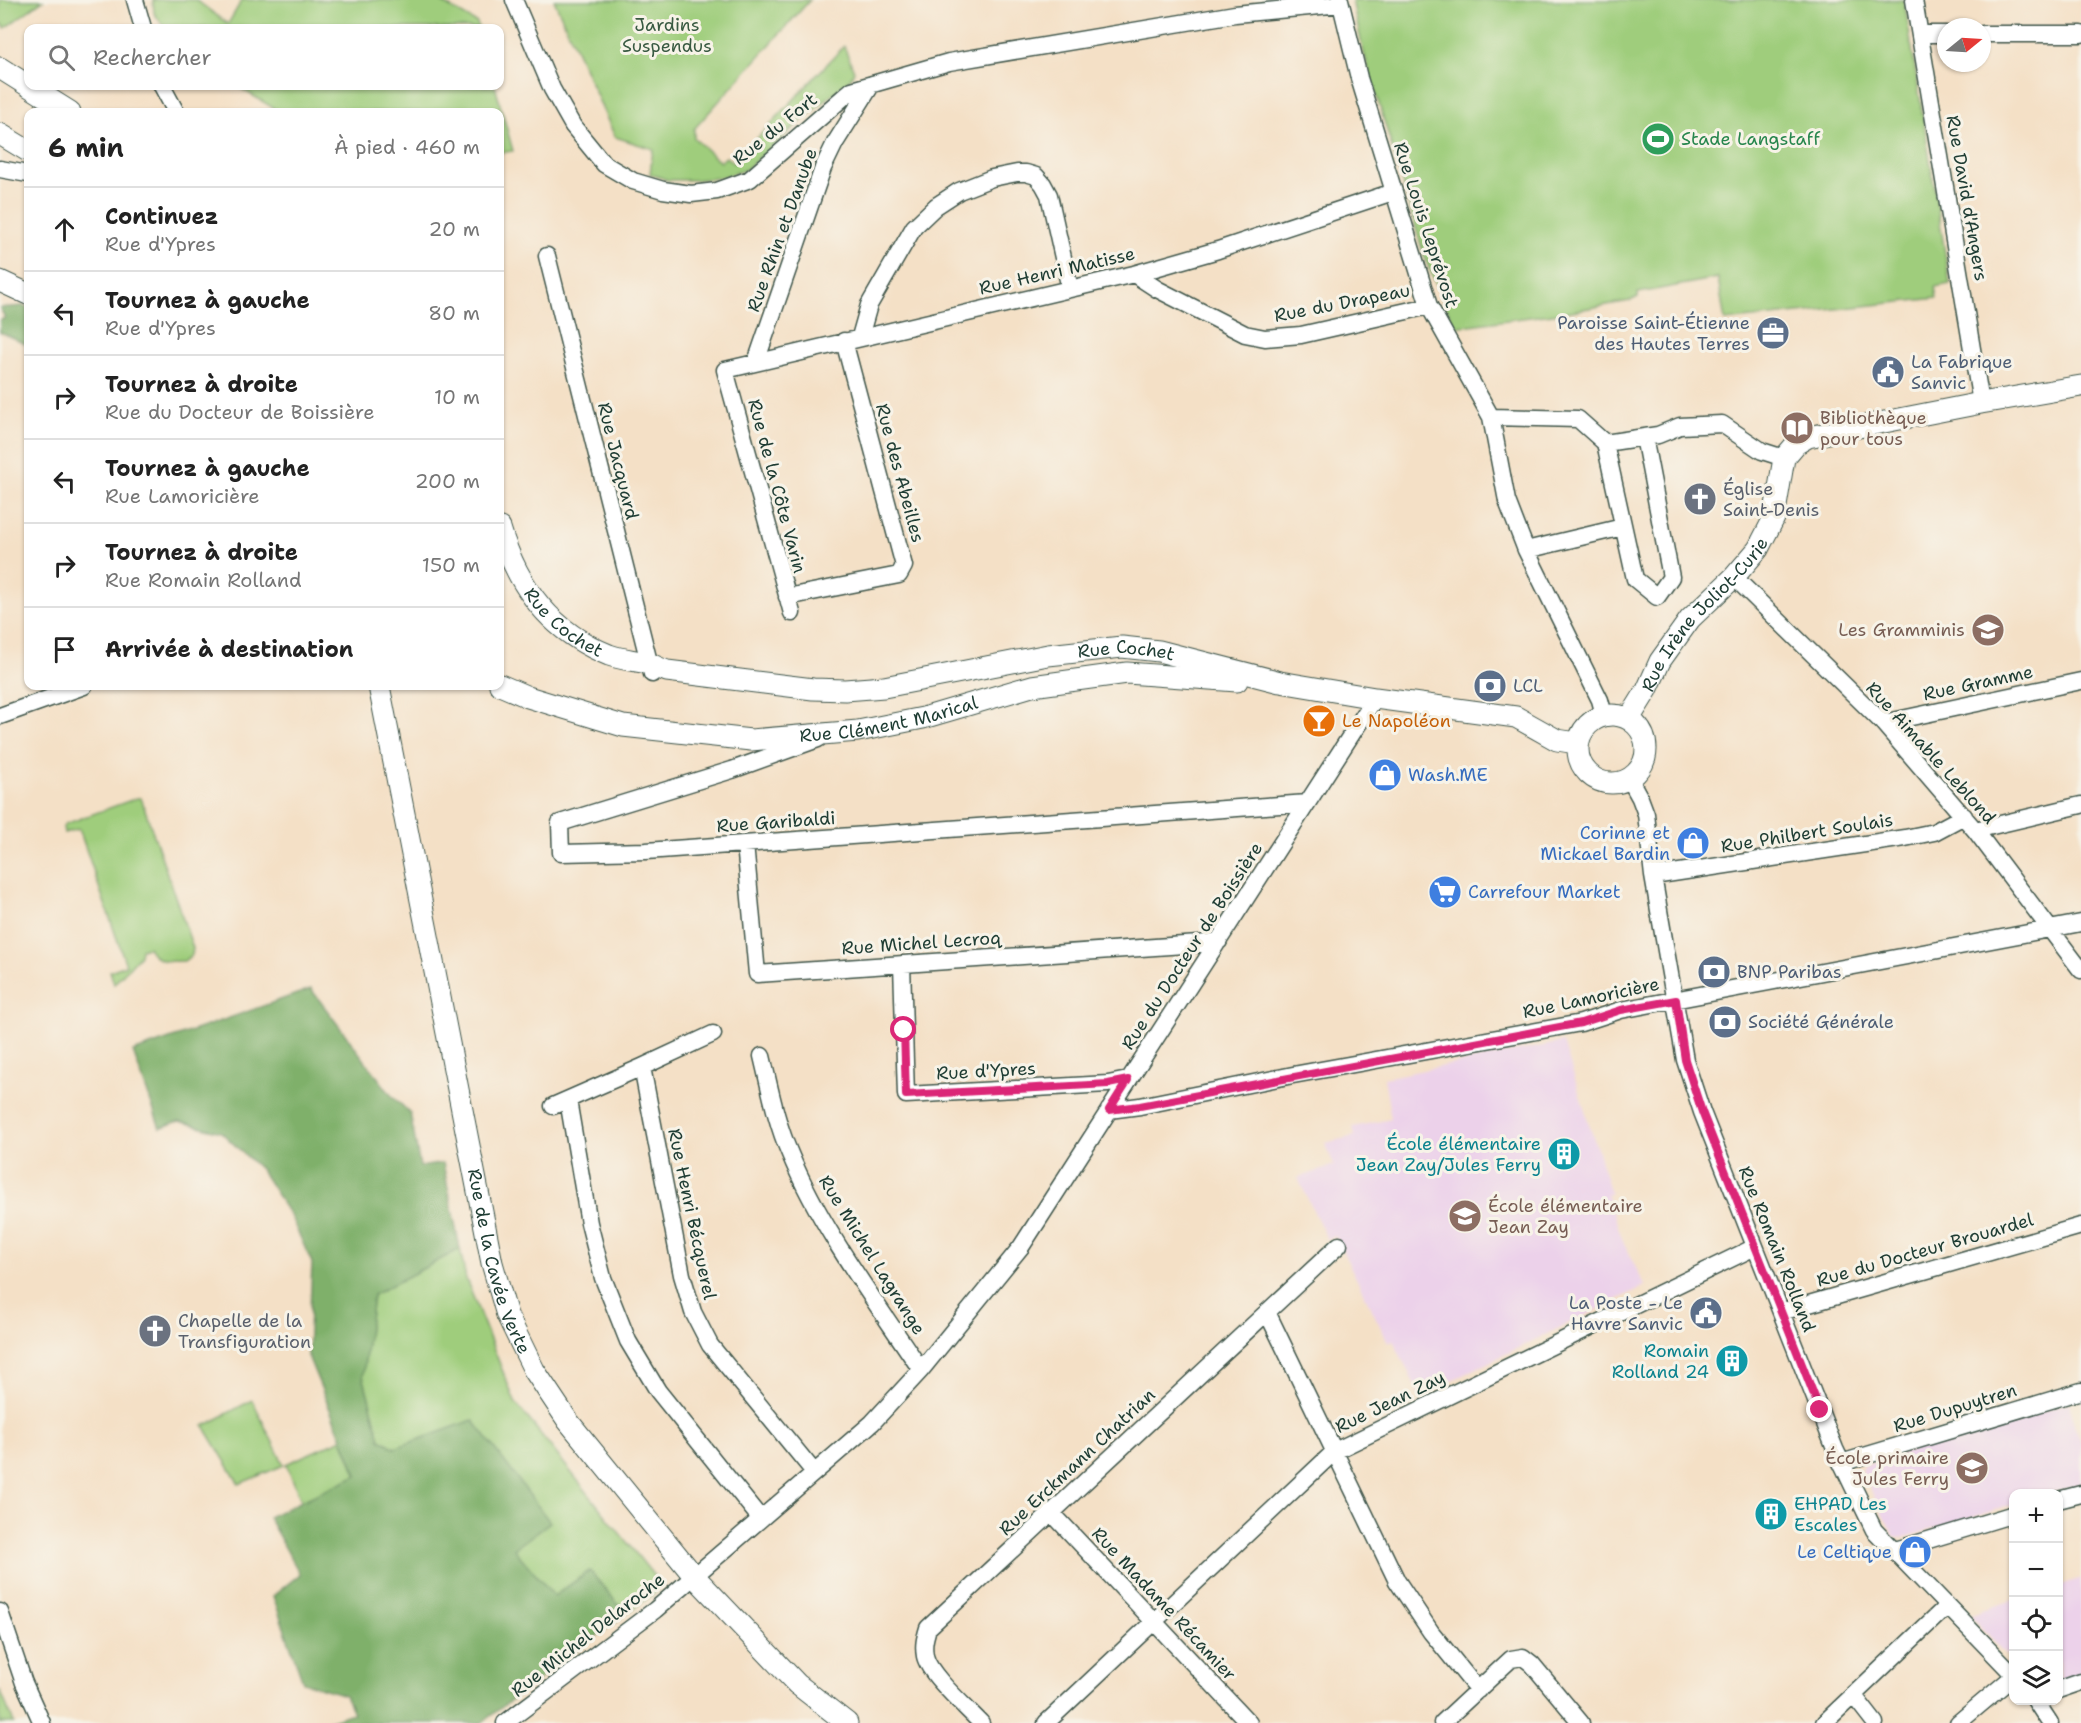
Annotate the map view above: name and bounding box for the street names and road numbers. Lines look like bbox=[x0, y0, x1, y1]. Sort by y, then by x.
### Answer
street label: Rue du Fort bbox=[728, 87, 822, 170]
street label: Rue David d'Angers bbox=[1941, 113, 1993, 283]
street label: Rue Louis Leprévost bbox=[1388, 139, 1464, 311]
street label: Rue Rhin et Danube bbox=[741, 145, 823, 315]
street label: Rue Henri Matisse bbox=[977, 241, 1137, 301]
street label: Rue du Drapeau bbox=[1272, 278, 1412, 328]
street label: Rue de la Côte Varin bbox=[742, 396, 812, 576]
street label: Rue Jacquard bbox=[592, 400, 644, 522]
street label: Rue des Abeilles bbox=[870, 401, 930, 545]
street label: Rue Irène Joliot-Curie bbox=[1636, 533, 1774, 696]
street label: Rue Cochet bbox=[518, 583, 607, 663]
street label: Rue Cochet bbox=[1076, 635, 1178, 667]
street label: Rue Gramme bbox=[1921, 660, 2035, 706]
street label: Rue Aimable Leblond bbox=[1861, 677, 2001, 829]
street label: Rue Clément Marical bbox=[799, 690, 981, 748]
street label: Rue Garibaldi bbox=[716, 806, 836, 838]
street label: Rue Philbert Soulais bbox=[1719, 808, 1895, 858]
street label: Rue du Docteur de Boissière bbox=[1116, 838, 1268, 1054]
street label: Rue Michel Lecroq bbox=[841, 925, 1003, 961]
street label: Rue Lamoricière bbox=[1520, 972, 1662, 1024]
street label: Rue d'Ypres bbox=[935, 1056, 1037, 1086]
street label: Rue Henri Bécquerel bbox=[662, 1126, 722, 1302]
street label: Rue Romain Rolland bbox=[1733, 1162, 1821, 1336]
street label: Rue de la Cavée Verte bbox=[462, 1166, 536, 1358]
street label: Rue Michel Lagrange bbox=[813, 1171, 931, 1339]
street label: Rue du Docteur Brouardel bbox=[1814, 1207, 2037, 1292]
street label: Rue Jean Zay bbox=[1331, 1365, 1449, 1439]
street label: Rue Dupuytren bbox=[1890, 1378, 2020, 1438]
street label: Rue Erckmann Chatrian bbox=[994, 1383, 1160, 1541]
street label: Rue Madame Récamier bbox=[1086, 1522, 1242, 1686]
street label: Rue Michel Delaroche bbox=[506, 1568, 670, 1702]

